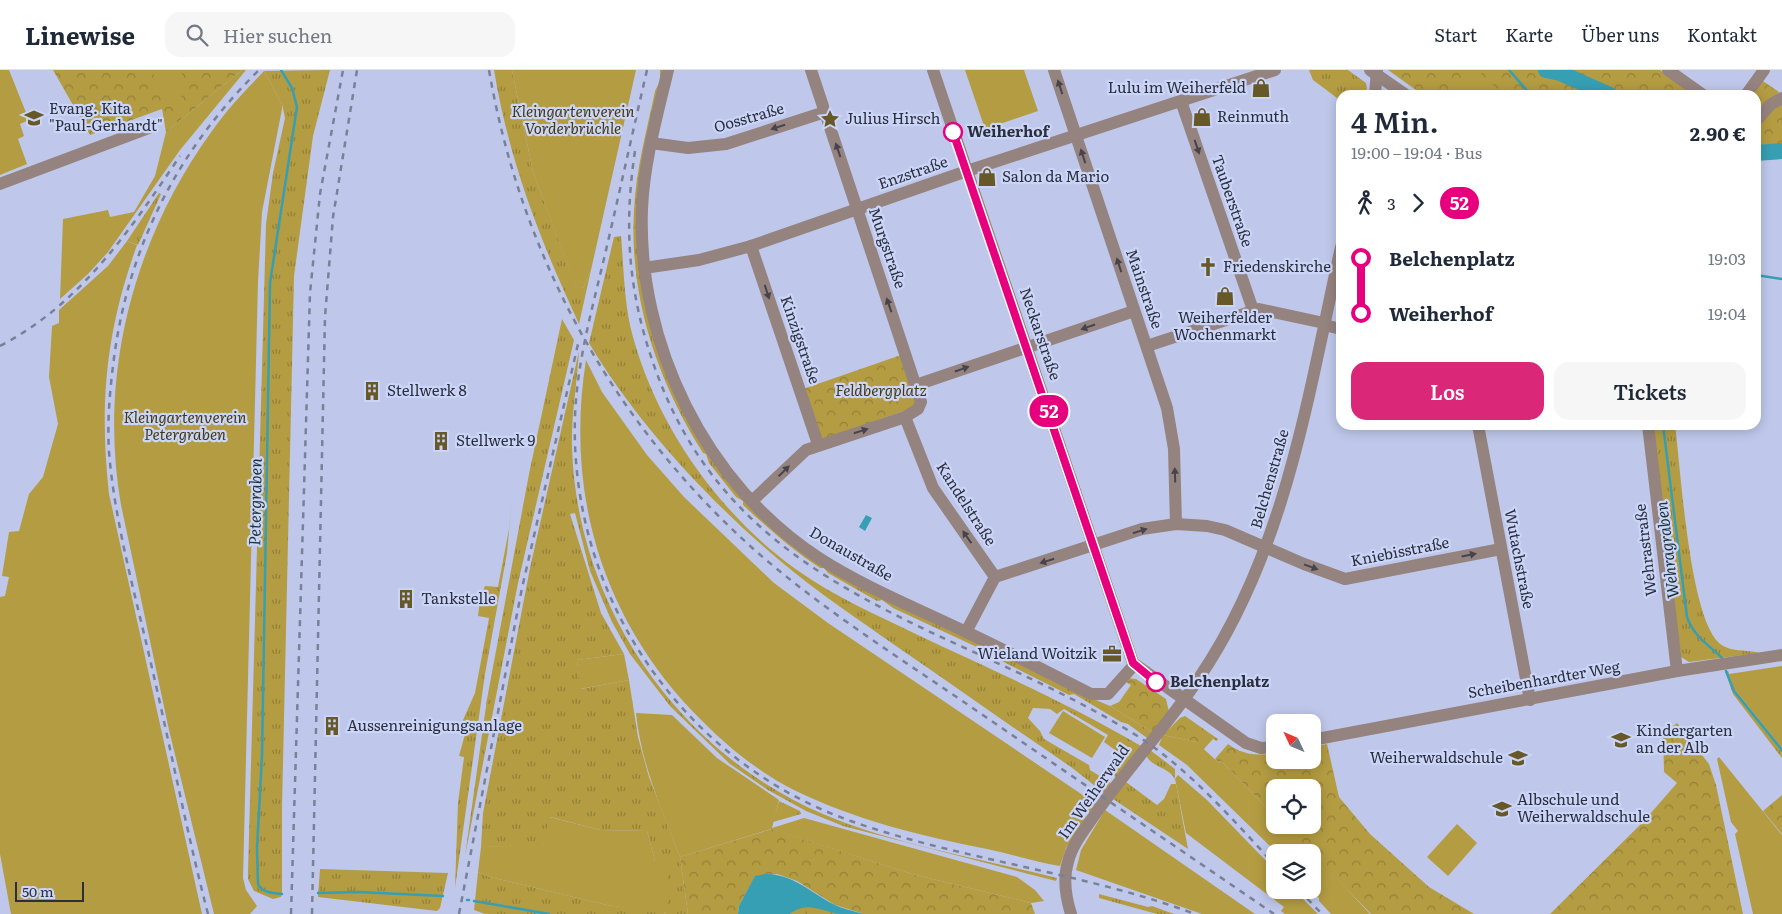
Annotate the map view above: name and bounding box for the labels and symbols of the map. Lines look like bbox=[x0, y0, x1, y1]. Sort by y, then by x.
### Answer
place label: Lulu im Weiherfeld bbox=[1108, 75, 1246, 98]
shop icon: Lulu im Weiherfeld bbox=[1250, 77, 1272, 99]
one-way arrow bbox=[1055, 79, 1063, 94]
street label: Oosstraße bbox=[711, 95, 787, 138]
place label: Evang. Kita "Paul-Gerhardt" bbox=[49, 96, 163, 136]
park label: Kleingartenverein Vorderbrüchle bbox=[511, 99, 635, 139]
place label: Reinmuth bbox=[1217, 104, 1289, 127]
place label: Julius Hirsch bbox=[845, 106, 941, 129]
shop icon: Reinmuth bbox=[1191, 106, 1213, 128]
school or university icon: Evang. Kita "Paul-Gerhardt" bbox=[23, 107, 45, 129]
place icon: Julius Hirsch bbox=[819, 108, 841, 130]
place label: Weiherhof bbox=[967, 119, 1051, 142]
marker: Weiherhof bbox=[943, 122, 963, 142]
one-way arrow bbox=[771, 124, 786, 131]
one-way arrow bbox=[1194, 140, 1201, 155]
one-way arrow bbox=[833, 143, 841, 158]
one-way arrow bbox=[1078, 148, 1086, 163]
street label: Enzstraße bbox=[875, 149, 951, 194]
street label: Tauberstraße bbox=[1207, 151, 1260, 250]
place label: Salon da Mario bbox=[1002, 164, 1109, 187]
shop icon: Salon da Mario bbox=[976, 166, 998, 188]
street label: Murgstraße bbox=[864, 204, 913, 291]
street label: Mainstraße bbox=[1121, 245, 1170, 332]
place label: Friedenskirche bbox=[1223, 254, 1331, 277]
church icon: Friedenskirche bbox=[1197, 256, 1219, 278]
one-way arrow bbox=[1115, 257, 1122, 272]
street label: Neckarstraße bbox=[1015, 284, 1068, 383]
one-way arrow bbox=[763, 285, 771, 300]
shop icon: Weiherfelder Wochenmarkt bbox=[1214, 285, 1236, 307]
street label: Kinzigstraße bbox=[776, 292, 827, 387]
one-way arrow bbox=[885, 297, 892, 312]
place label: Weiherfelder Wochenmarkt bbox=[1174, 305, 1276, 345]
one-way arrow bbox=[1081, 323, 1096, 331]
one-way arrow bbox=[955, 365, 970, 373]
place label: Stellwerk 8 bbox=[387, 378, 467, 401]
park label: Feldbergplatz bbox=[835, 378, 927, 401]
building icon: Stellwerk 8 bbox=[361, 380, 383, 402]
line badge: 52 bbox=[1026, 395, 1072, 427]
park label: Kleingartenverein Petergraben bbox=[123, 405, 247, 445]
one-way arrow bbox=[854, 426, 869, 434]
street label: Belchenstraße bbox=[1243, 426, 1294, 531]
place label: Stellwerk 9 bbox=[456, 428, 535, 451]
building icon: Stellwerk 9 bbox=[430, 430, 452, 452]
street label: Kandelstraße bbox=[931, 457, 1003, 550]
water label: Petergraben bbox=[241, 458, 267, 546]
one-way arrow bbox=[778, 465, 790, 477]
one-way arrow bbox=[1171, 467, 1179, 483]
water label: Wehragraben bbox=[1648, 500, 1684, 600]
street label: Wehrastraße bbox=[1627, 502, 1662, 598]
street label: Wutachstraße bbox=[1500, 507, 1541, 611]
street label: Donaustraße bbox=[806, 520, 898, 586]
one-way arrow bbox=[1132, 526, 1147, 534]
street label: Kniebisstraße bbox=[1348, 530, 1451, 571]
one-way arrow bbox=[962, 531, 972, 544]
one-way arrow bbox=[1462, 551, 1477, 559]
one-way arrow bbox=[1039, 558, 1054, 566]
one-way arrow bbox=[1304, 564, 1319, 571]
place label: Tankstelle bbox=[421, 586, 496, 609]
building icon: Tankstelle bbox=[395, 588, 417, 610]
place label: Wieland Woitzik bbox=[978, 641, 1098, 664]
office icon: Wieland Woitzik bbox=[1101, 643, 1123, 665]
street label: Scheibenhardter Weg bbox=[1466, 654, 1622, 703]
place label: Belchenplatz bbox=[1170, 669, 1269, 692]
marker: Belchenplatz bbox=[1146, 672, 1166, 692]
place label: Aussenreinigungsanlage bbox=[347, 713, 522, 736]
north arrow bbox=[1266, 714, 1321, 769]
building icon: Aussenreinigungsanlage bbox=[321, 715, 343, 737]
place label: Kindergarten an der Alb bbox=[1636, 718, 1733, 758]
school or university icon: Kindergarten an der Alb bbox=[1610, 729, 1632, 751]
street label: Im Weiherwald bbox=[1052, 739, 1134, 843]
place label: Weiherwaldschule bbox=[1370, 745, 1503, 768]
school or university icon: Weiherwaldschule bbox=[1507, 747, 1529, 769]
place label: Albschule und Weiherwaldschule bbox=[1517, 787, 1650, 827]
school or university icon: Albschule und Weiherwaldschule bbox=[1491, 798, 1513, 820]
scale bar bbox=[15, 879, 84, 902]

